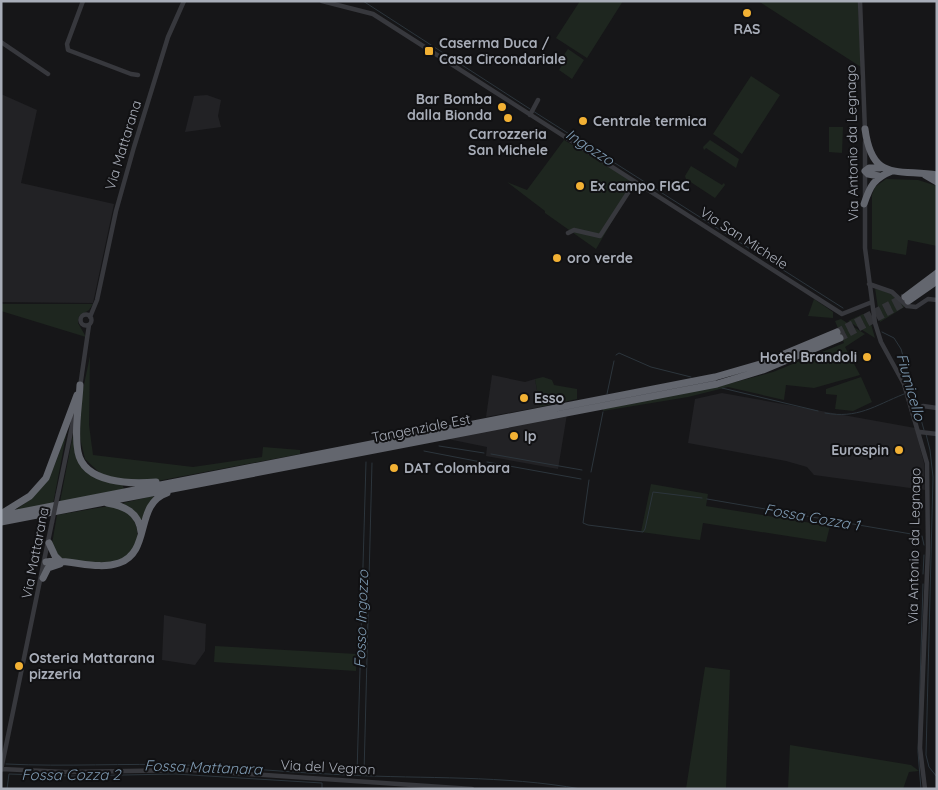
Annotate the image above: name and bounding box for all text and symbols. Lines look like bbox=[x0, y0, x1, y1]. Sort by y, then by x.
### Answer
marker: RAS bbox=[741, 7, 753, 19]
place label: RAS bbox=[734, 20, 760, 38]
place label: Caserma Duca / Casa Circondariale bbox=[439, 34, 566, 68]
marker: Caserma Duca / Casa Circondariale bbox=[423, 45, 435, 57]
street label: Via Antonio da Legnago bbox=[842, 65, 862, 221]
place label: Bar Bomba dalla Bionda bbox=[407, 90, 492, 124]
street label: Via Mattarana bbox=[101, 98, 145, 192]
marker: Bar Bomba dalla Bionda bbox=[496, 101, 508, 113]
marker: Carrozzeria San Michele bbox=[502, 112, 514, 124]
place label: Centrale termica bbox=[593, 112, 707, 130]
marker: Centrale termica bbox=[577, 115, 589, 127]
water label: Ingozzo bbox=[562, 124, 618, 170]
place label: Carrozzeria San Michele bbox=[468, 125, 548, 159]
place label: Ex campo FIGC bbox=[590, 177, 690, 195]
marker: Ex campo FIGC bbox=[574, 180, 586, 192]
street label: Via San Michele bbox=[697, 203, 792, 273]
place label: oro verde bbox=[567, 249, 633, 267]
marker: oro verde bbox=[551, 252, 563, 264]
place label: Hotel Brandoli bbox=[760, 348, 857, 366]
marker: Hotel Brandoli bbox=[861, 351, 873, 363]
water label: Fiumicello bbox=[892, 351, 930, 424]
place label: Esso bbox=[534, 389, 565, 407]
marker: Esso bbox=[518, 392, 530, 404]
street label: Tangenziale Est bbox=[370, 410, 472, 446]
place label: Ip bbox=[524, 427, 537, 445]
marker: Ip bbox=[508, 430, 520, 442]
place label: Eurospin bbox=[831, 441, 889, 459]
marker: Eurospin bbox=[893, 444, 905, 456]
place label: DAT Colombara bbox=[404, 459, 510, 477]
marker: DAT Colombara bbox=[388, 462, 400, 474]
street label: Via Antonio da Legnago bbox=[904, 468, 924, 624]
water label: Fossa Cozza 1 bbox=[763, 499, 863, 535]
street label: Via Mattarana bbox=[17, 506, 53, 600]
water label: Fosso Ingozzo bbox=[350, 569, 372, 668]
place label: Osteria Mattarana pizzeria bbox=[29, 649, 155, 683]
marker: Osteria Mattarana pizzeria bbox=[13, 660, 25, 672]
water label: Fossa Mattanara bbox=[144, 755, 263, 779]
street label: Via del Vegron bbox=[280, 756, 376, 778]
water label: Fossa Cozza 2 bbox=[21, 765, 122, 784]

